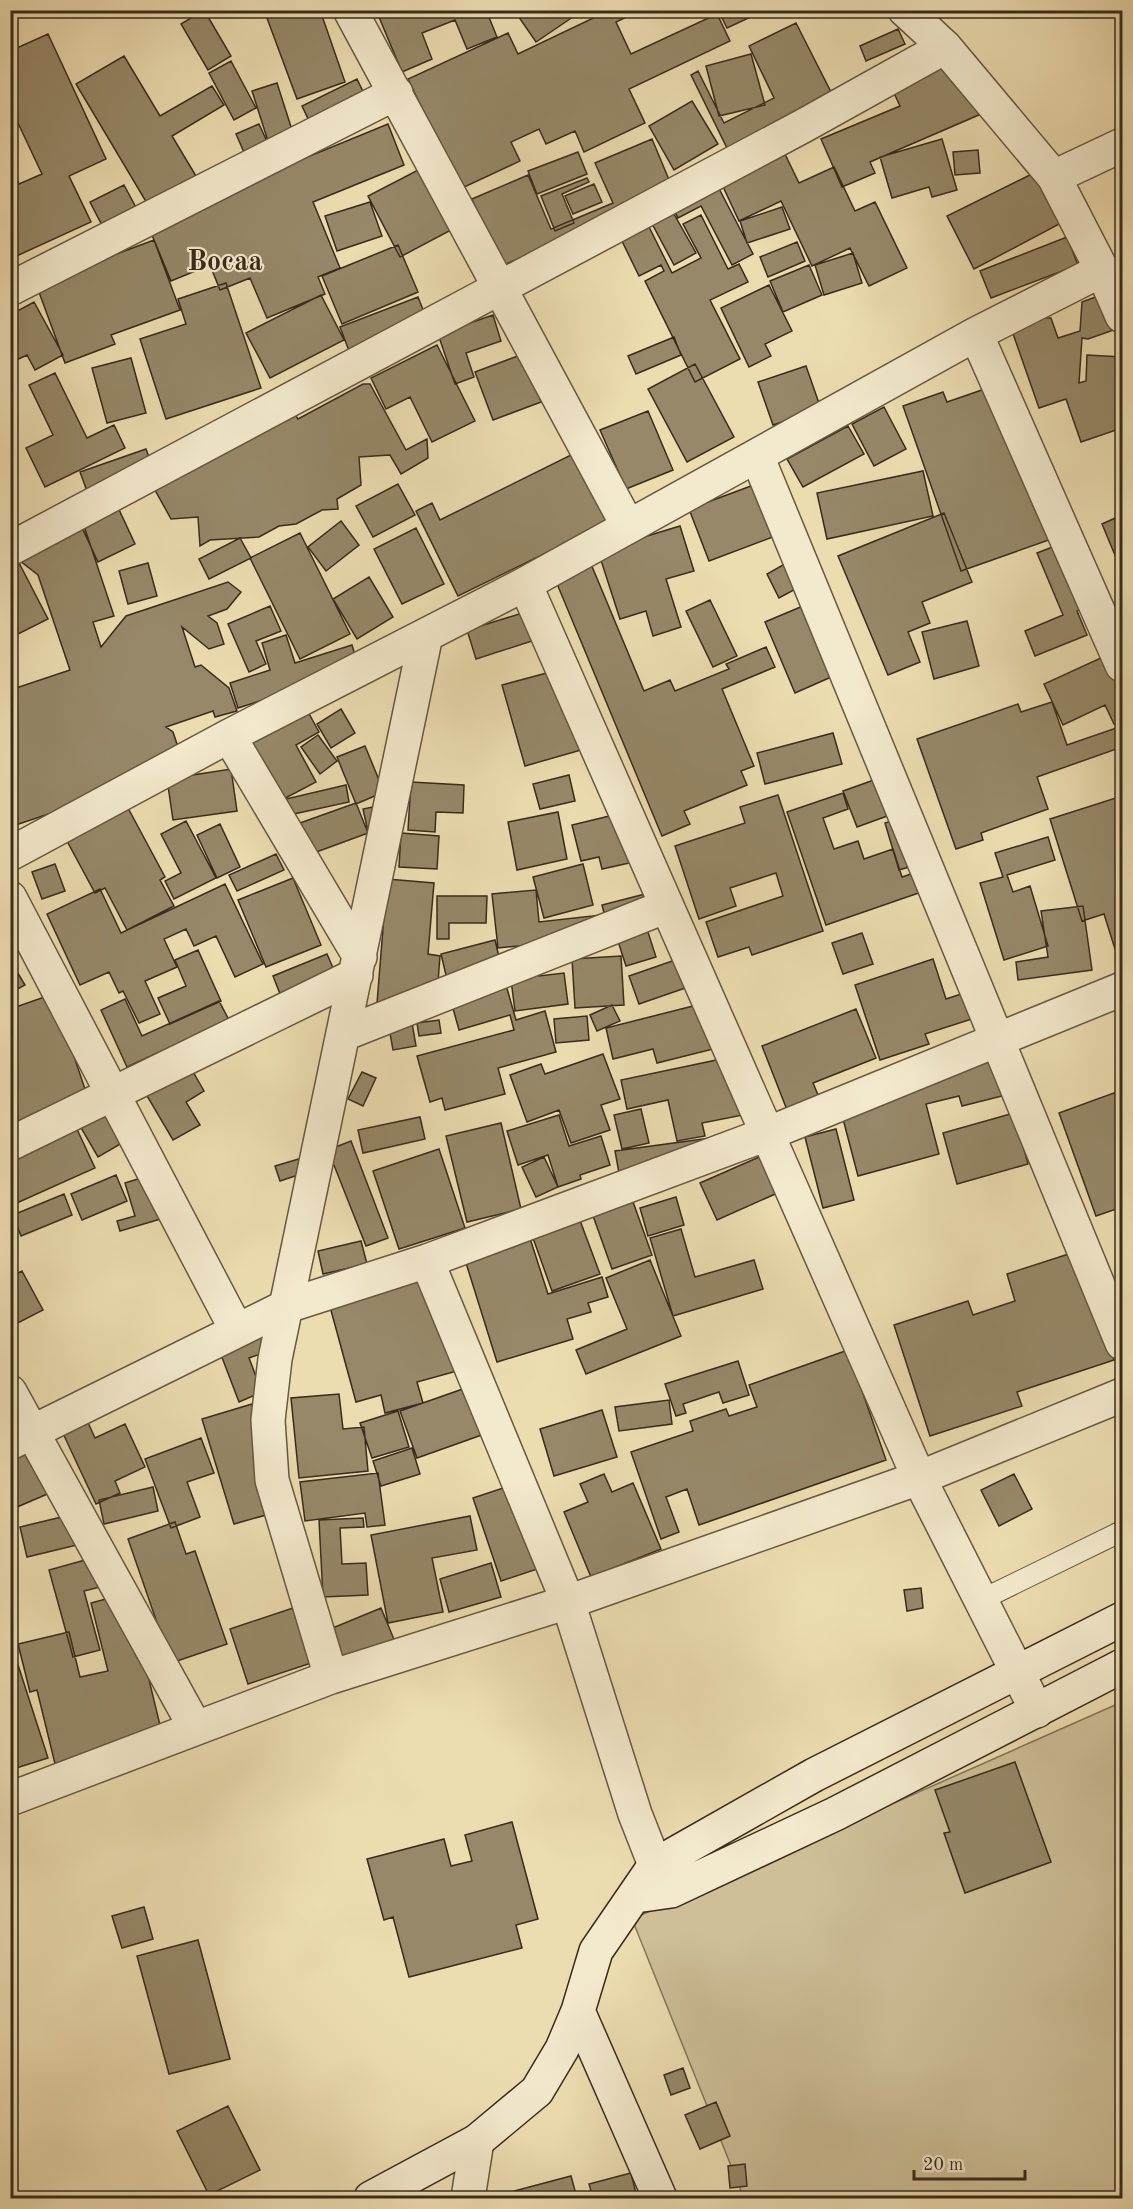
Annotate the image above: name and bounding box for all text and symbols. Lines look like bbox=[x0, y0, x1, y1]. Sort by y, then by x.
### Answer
district label: Bocaa bbox=[187, 249, 263, 277]
scale bar bbox=[914, 2143, 1025, 2181]
text: 20 m bbox=[923, 2156, 963, 2174]

